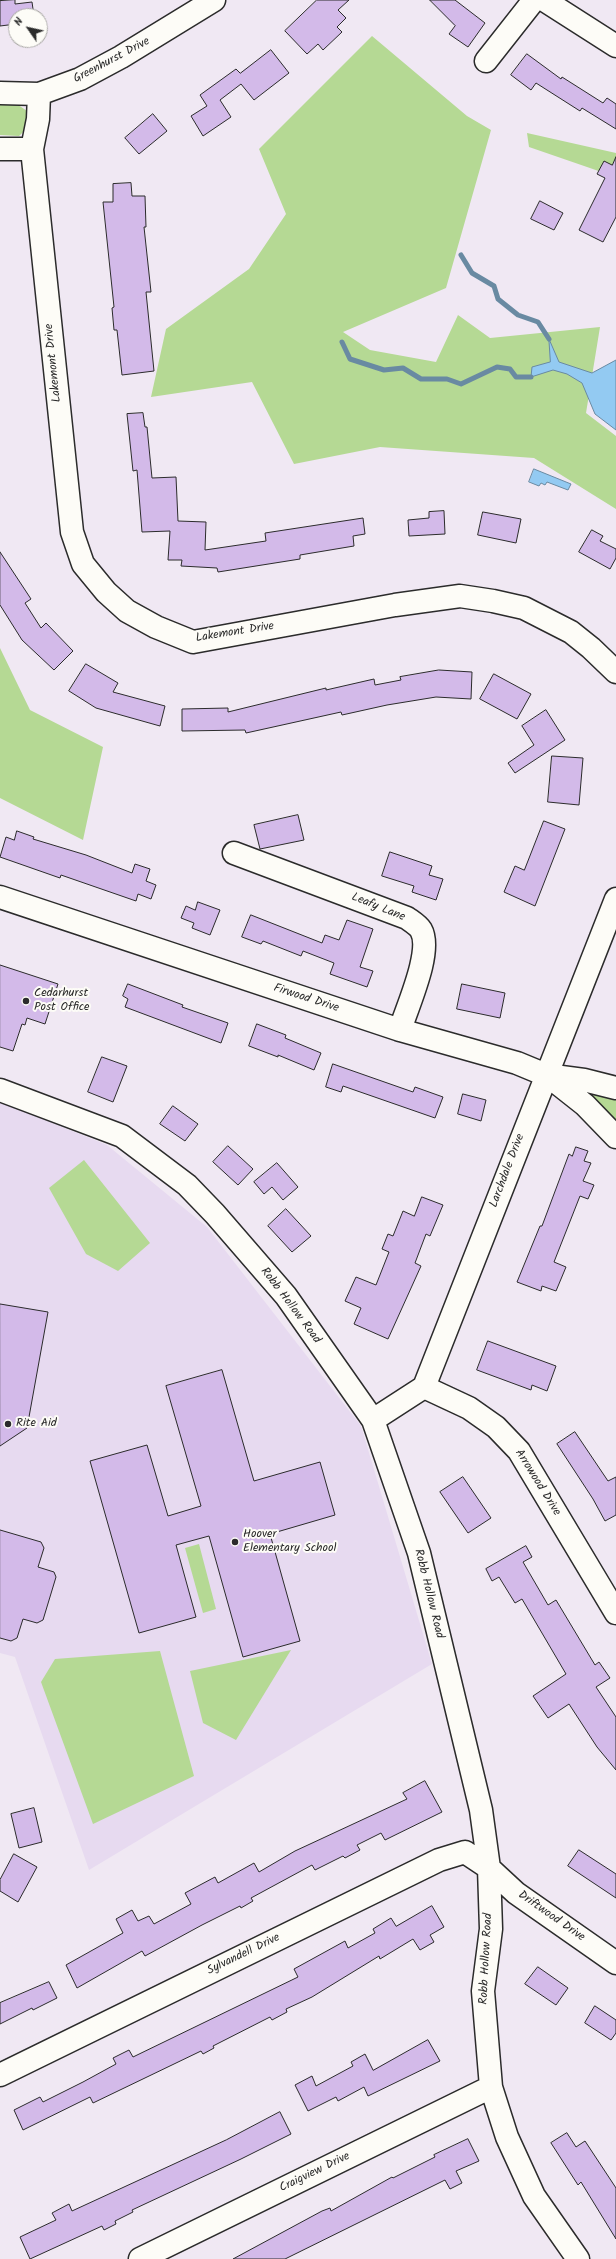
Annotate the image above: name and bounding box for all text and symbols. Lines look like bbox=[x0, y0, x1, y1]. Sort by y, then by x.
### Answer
north arrow bbox=[8, 8, 48, 48]
text: N bbox=[9, 14, 28, 30]
street label: Greenhurst Drive bbox=[71, 35, 153, 87]
street label: Lakemont Drive bbox=[43, 323, 65, 403]
street label: Lakemont Drive bbox=[195, 620, 275, 646]
street label: Leafy Lane bbox=[349, 891, 407, 925]
street label: Firwood Drive bbox=[271, 982, 341, 1016]
place label: Cedarhurst Post Office bbox=[34, 987, 89, 1015]
marker: Cedarhurst Post Office bbox=[21, 996, 31, 1006]
street label: Larchdale Drive bbox=[487, 1132, 529, 1210]
street label: Robb Hollow Road bbox=[257, 1265, 323, 1347]
place label: Rite Aid bbox=[16, 1417, 57, 1431]
marker: Rite Aid bbox=[3, 1419, 13, 1429]
street label: Arrowood Drive bbox=[511, 1447, 563, 1519]
place label: Hoover Elementary School bbox=[243, 1528, 336, 1556]
marker: Hoover Elementary School bbox=[230, 1537, 240, 1547]
street label: Robb Hollow Road bbox=[410, 1548, 446, 1640]
street label: Driftwood Drive bbox=[515, 1889, 587, 1945]
street label: Robb Hollow Road bbox=[477, 1913, 497, 2005]
street label: Sylvandell Drive bbox=[205, 1931, 283, 1979]
street label: Craigview Drive bbox=[277, 2150, 353, 2196]

